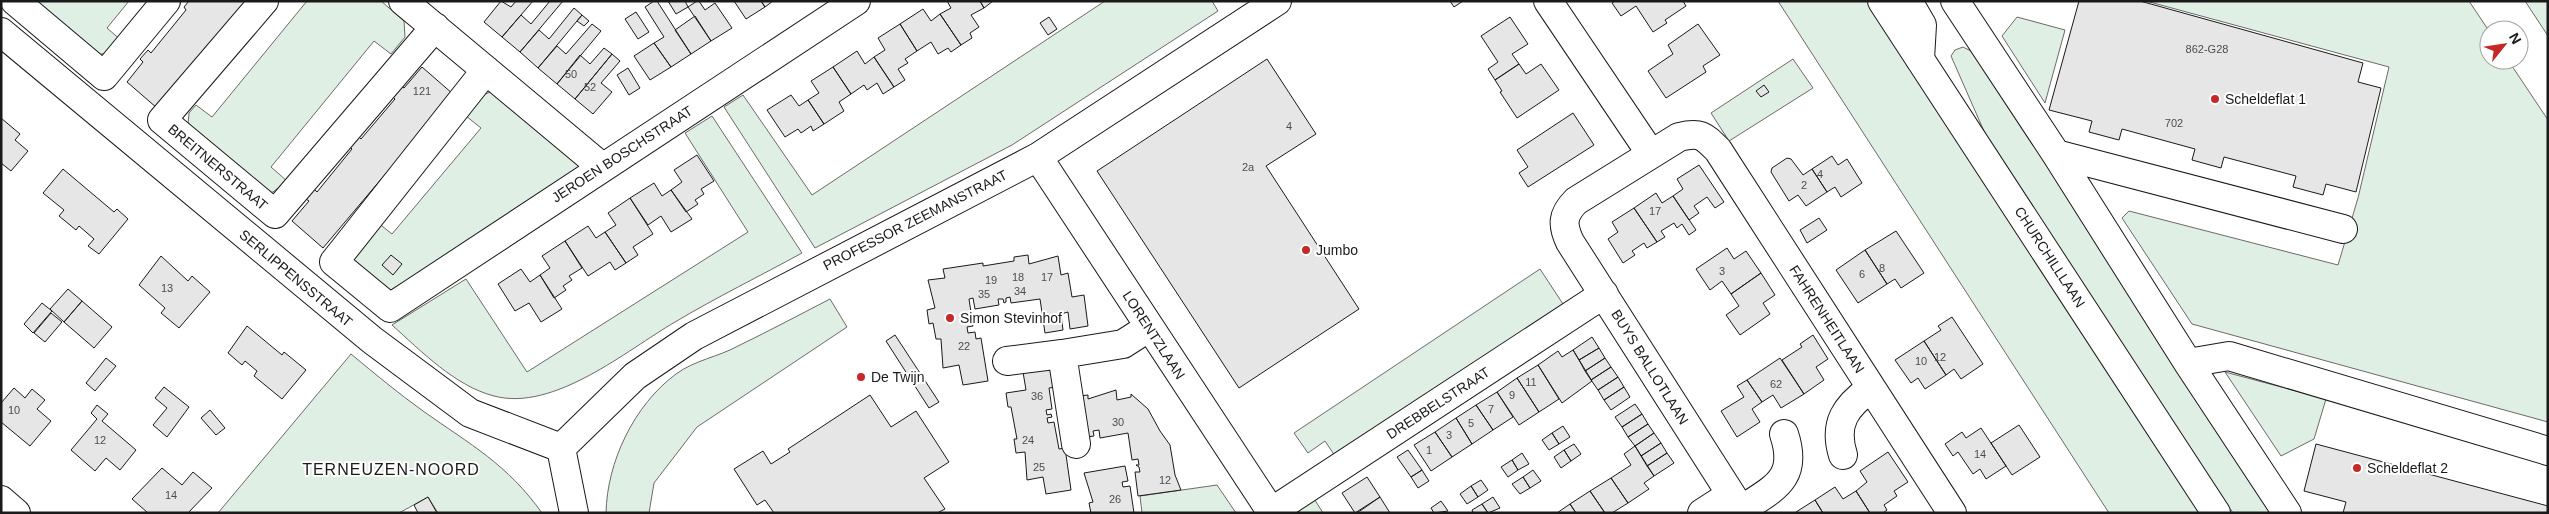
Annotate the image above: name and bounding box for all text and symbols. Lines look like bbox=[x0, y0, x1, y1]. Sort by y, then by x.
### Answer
north arrow bbox=[2479, 20, 2529, 70]
text: N bbox=[2506, 30, 2525, 47]
house number: 862-G28 bbox=[2186, 43, 2228, 55]
house number: 50 bbox=[565, 68, 577, 80]
house number: 52 bbox=[584, 81, 596, 93]
house number: 121 bbox=[413, 85, 431, 97]
place label: Scheldeflat 1 bbox=[2225, 91, 2306, 107]
marker: Scheldeflat 1 bbox=[2209, 93, 2221, 105]
street label: JEROEN BOSCHSTRAAT bbox=[549, 102, 696, 206]
house number: 702 bbox=[2165, 117, 2183, 129]
house number: 4 bbox=[1286, 120, 1292, 132]
street label: BREITNERSTRAAT bbox=[165, 121, 271, 214]
house number: 2a bbox=[1242, 161, 1255, 173]
street label: PROFESSOR ZEEMANSTRAAT bbox=[820, 166, 1010, 274]
house number: 4 bbox=[1817, 168, 1823, 180]
house number: 2 bbox=[1801, 179, 1807, 191]
street label: CHURCHILLLAAN bbox=[2012, 204, 2088, 310]
house number: 17 bbox=[1649, 205, 1661, 217]
street label: SERLIPPENSSTRAAT bbox=[236, 226, 356, 330]
place label: Jumbo bbox=[1316, 242, 1358, 258]
marker: Jumbo bbox=[1300, 244, 1312, 256]
street label: FAHRENHEITLAAN bbox=[1786, 262, 1868, 376]
house number: 8 bbox=[1879, 262, 1885, 274]
house number: 3 bbox=[1719, 265, 1725, 277]
house number: 6 bbox=[1859, 268, 1865, 280]
house number: 18 bbox=[1012, 271, 1024, 283]
house number: 17 bbox=[1041, 271, 1053, 283]
house number: 19 bbox=[985, 274, 997, 286]
house number: 13 bbox=[161, 282, 173, 294]
house number: 34 bbox=[1014, 285, 1026, 297]
house number: 35 bbox=[978, 288, 990, 300]
street label: LORENTZLAAN bbox=[1120, 288, 1188, 382]
street label: BUYS BALLOTLAAN bbox=[1608, 307, 1692, 427]
place label: Simon Stevinhof bbox=[960, 310, 1062, 326]
marker: Simon Stevinhof bbox=[944, 312, 956, 324]
house number: 22 bbox=[958, 340, 970, 352]
house number: 12 bbox=[1934, 351, 1946, 363]
house number: 10 bbox=[1915, 355, 1927, 367]
street label: DREBBELSTRAAT bbox=[1384, 363, 1493, 442]
place label: De Twijn bbox=[871, 369, 924, 385]
marker: De Twijn bbox=[855, 371, 867, 383]
house number: 11 bbox=[1525, 376, 1537, 388]
house number: 62 bbox=[1770, 378, 1782, 390]
house number: 9 bbox=[1509, 389, 1515, 401]
house number: 36 bbox=[1031, 390, 1043, 402]
house number: 7 bbox=[1488, 403, 1494, 415]
house number: 10 bbox=[8, 404, 20, 416]
house number: 30 bbox=[1112, 416, 1124, 428]
house number: 5 bbox=[1468, 417, 1474, 429]
house number: 3 bbox=[1446, 429, 1452, 441]
house number: 12 bbox=[94, 434, 106, 446]
house number: 24 bbox=[1022, 434, 1034, 446]
house number: 1 bbox=[1426, 444, 1432, 456]
house number: 14 bbox=[1974, 448, 1986, 460]
place label: Scheldeflat 2 bbox=[2367, 460, 2448, 476]
district label: TERNEUZEN-NOORD bbox=[302, 461, 480, 478]
house number: 25 bbox=[1033, 461, 1045, 473]
marker: Scheldeflat 2 bbox=[2351, 462, 2363, 474]
house number: 12 bbox=[1159, 474, 1171, 486]
house number: 14 bbox=[165, 489, 177, 501]
house number: 26 bbox=[1109, 493, 1121, 505]

